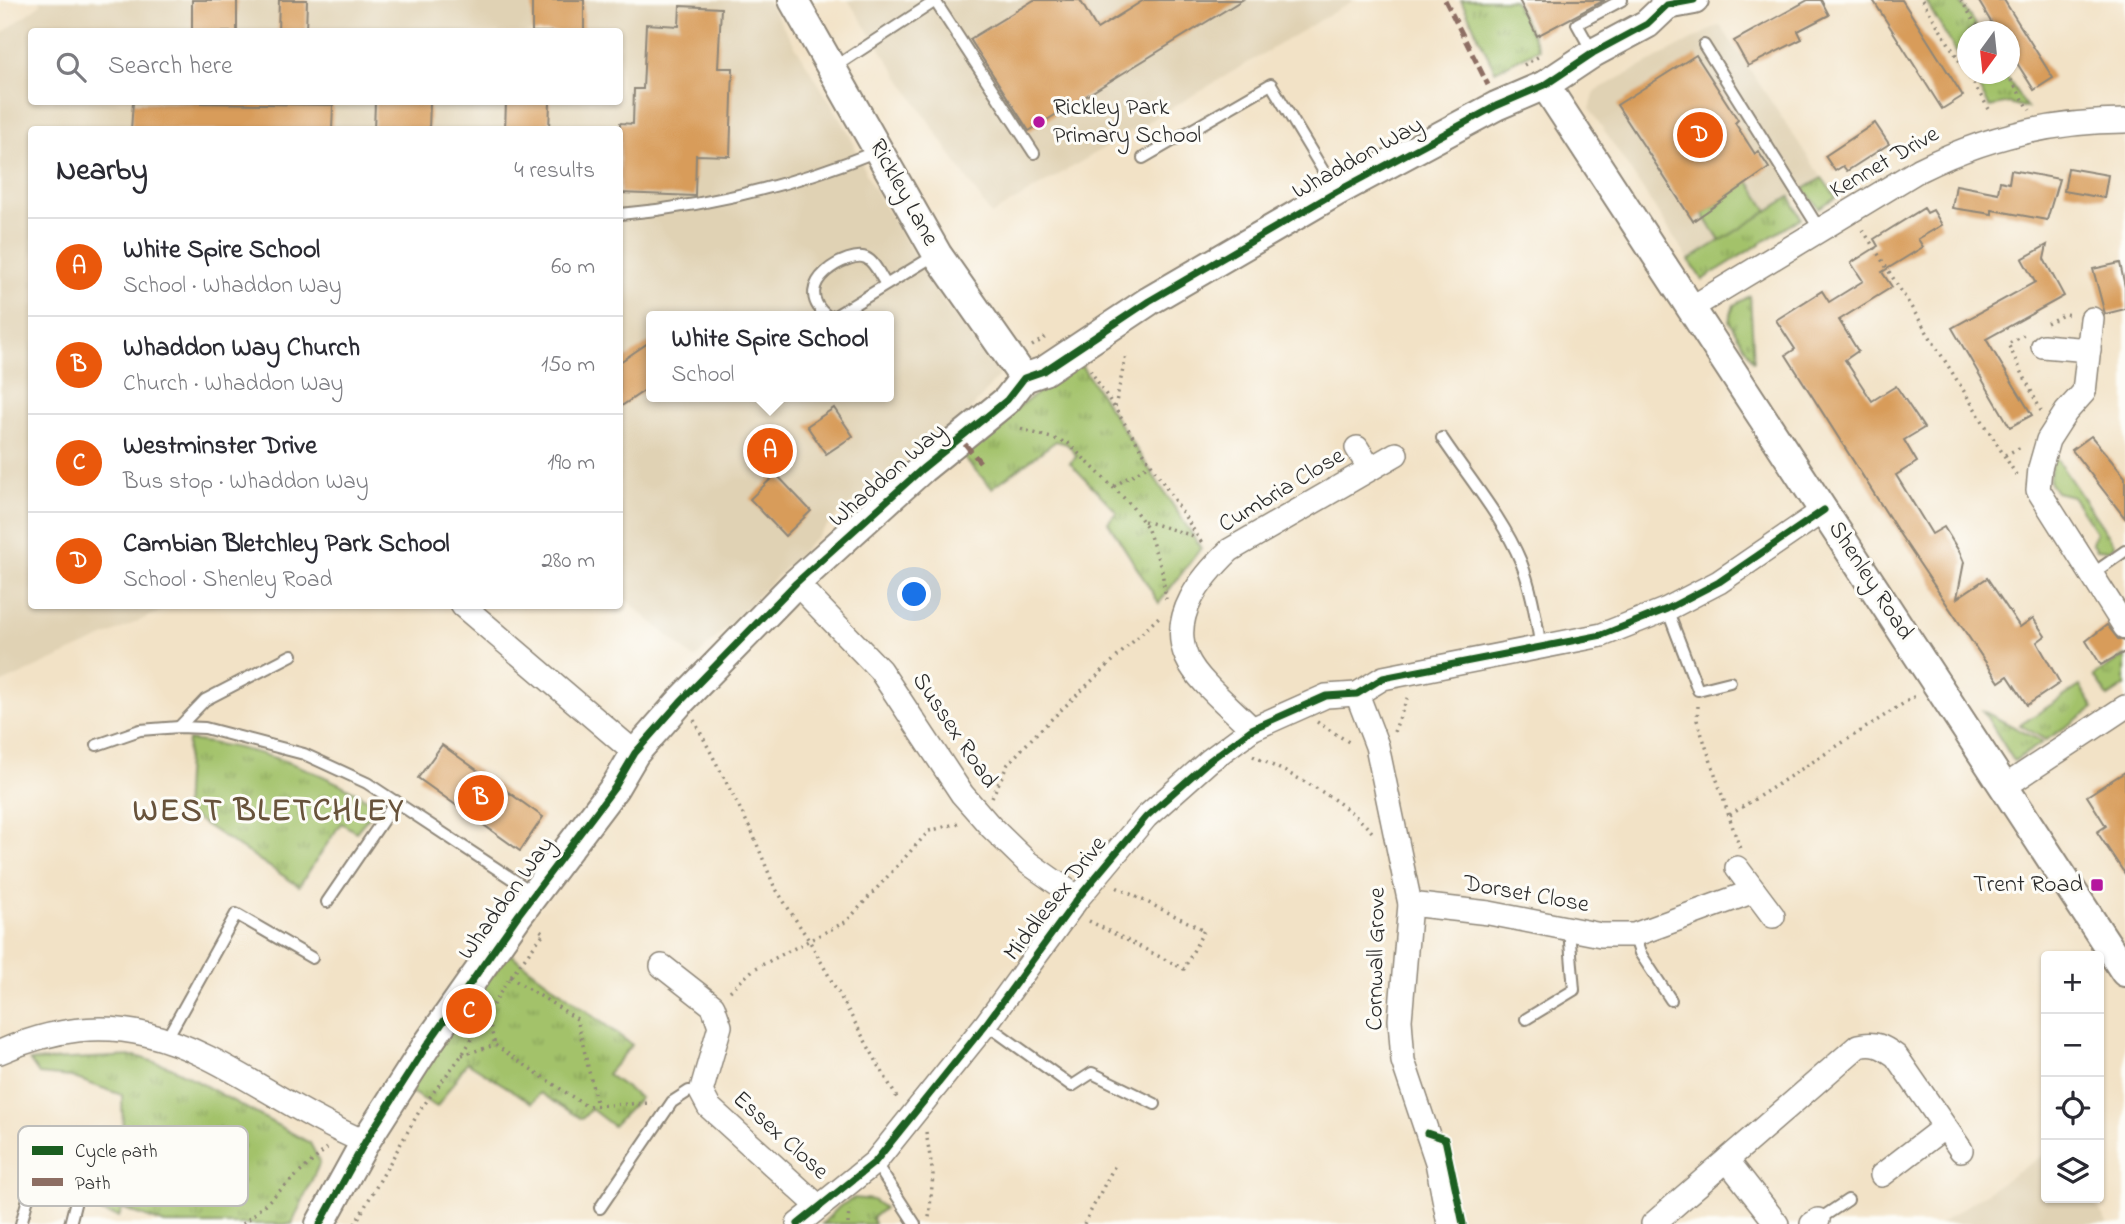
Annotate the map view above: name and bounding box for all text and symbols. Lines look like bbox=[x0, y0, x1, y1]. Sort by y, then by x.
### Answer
north arrow bbox=[1957, 21, 2020, 84]
search box bbox=[28, 28, 623, 105]
icon: search bbox=[52, 48, 90, 86]
text: Search here bbox=[108, 48, 233, 86]
place label: Rickley Park Primary School bbox=[1053, 91, 1201, 155]
street label: Whaddon Way bbox=[1286, 109, 1430, 210]
pin: D bbox=[1677, 109, 1723, 161]
marker: Rickley Park Primary School bbox=[1031, 114, 1047, 130]
street label: Kennet Drive bbox=[1824, 117, 1946, 208]
street label: Rickley Lane bbox=[858, 133, 947, 253]
text: Nearby bbox=[56, 150, 148, 194]
text: 4 results bbox=[514, 155, 595, 188]
text: White Spire School bbox=[123, 232, 320, 270]
text: A bbox=[72, 251, 86, 284]
text: 60 m bbox=[551, 251, 595, 284]
text: School · Whaddon Way bbox=[123, 270, 342, 303]
popup bbox=[646, 311, 894, 402]
text: White Spire School bbox=[671, 321, 869, 359]
text: Whaddon Way Church bbox=[123, 330, 360, 368]
text: B bbox=[71, 349, 87, 382]
text: 150 m bbox=[541, 349, 595, 382]
text: School bbox=[671, 359, 734, 392]
text: Church · Whaddon Way bbox=[123, 368, 343, 401]
street label: Whaddon Way bbox=[822, 415, 955, 538]
pin: A bbox=[747, 425, 793, 477]
text: Westminster Drive bbox=[123, 428, 317, 466]
street label: Cumbria Close bbox=[1212, 439, 1352, 542]
text: C bbox=[73, 447, 85, 480]
text: 190 m bbox=[547, 447, 595, 480]
text: Bus stop · Whaddon Way bbox=[123, 466, 368, 499]
street label: Shenley Road bbox=[1818, 515, 1922, 648]
text: Cambian Bletchley Park School bbox=[123, 526, 450, 564]
text: D bbox=[71, 545, 87, 578]
text: 280 m bbox=[541, 545, 595, 578]
text: School · Shenley Road bbox=[123, 564, 332, 597]
your location bbox=[897, 577, 931, 611]
street label: Sussex Road bbox=[902, 666, 1006, 796]
pin: B bbox=[458, 772, 504, 824]
district label: WEST BLETCHLEY bbox=[133, 789, 405, 836]
street label: Middlesex Drive bbox=[996, 829, 1116, 969]
street label: Whaddon Way bbox=[450, 830, 565, 969]
street label: Dorset Close bbox=[1459, 867, 1592, 923]
place label: Trent Road bbox=[1973, 868, 2084, 903]
marker: Trent Road bbox=[2089, 877, 2105, 893]
street label: Cornwall Grove bbox=[1358, 887, 1396, 1031]
map controls bbox=[2041, 951, 2104, 1203]
button: + bbox=[2041, 951, 2104, 1014]
pin: C bbox=[446, 985, 492, 1037]
button: − bbox=[2041, 1014, 2104, 1077]
button: locate bbox=[2041, 1077, 2104, 1140]
street label: Essex Close bbox=[724, 1083, 836, 1189]
legend bbox=[18, 1126, 248, 1206]
text: Cycle path bbox=[75, 1139, 157, 1167]
button: layers bbox=[2041, 1140, 2104, 1203]
text: Path bbox=[75, 1171, 111, 1198]

